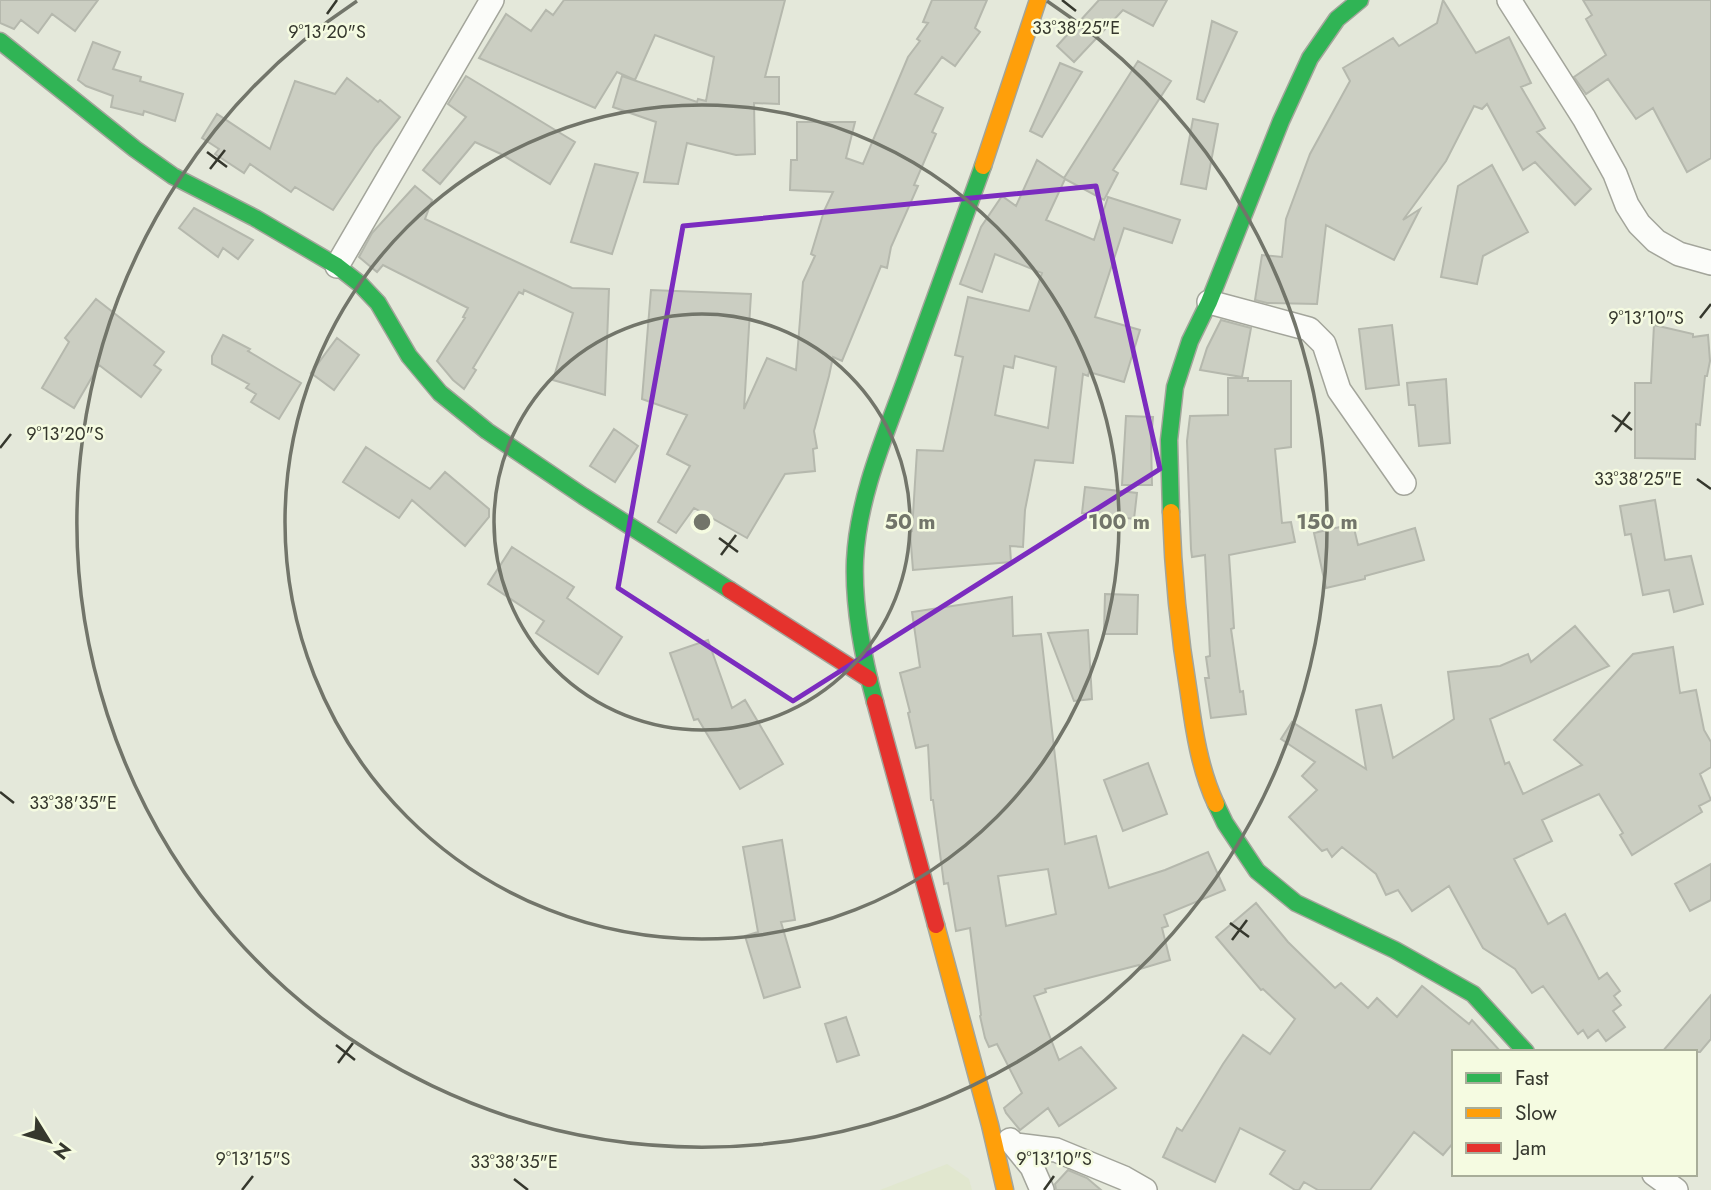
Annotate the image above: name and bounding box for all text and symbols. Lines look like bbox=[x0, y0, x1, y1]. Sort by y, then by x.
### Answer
text: 33°38'25"E bbox=[1032, 15, 1120, 41]
text: 9°13'20"S bbox=[288, 19, 366, 45]
text: 9°13'10"S bbox=[1608, 305, 1684, 331]
text: 9°13'20"S bbox=[26, 421, 104, 447]
text: 33°38'25"E bbox=[1594, 466, 1682, 492]
text: 50 m bbox=[885, 507, 935, 537]
text: 100 m bbox=[1088, 507, 1150, 537]
text: 150 m bbox=[1296, 507, 1358, 537]
centre of rings bbox=[690, 510, 714, 534]
text: 33°38'35"E bbox=[29, 790, 117, 816]
legend bbox=[1452, 1050, 1697, 1176]
text: Fast bbox=[1515, 1063, 1548, 1093]
text: Slow bbox=[1515, 1098, 1557, 1128]
north arrow bbox=[14, 1106, 84, 1176]
text: Jam bbox=[1512, 1133, 1547, 1163]
text: N bbox=[47, 1137, 78, 1165]
text: 9°13'15"S bbox=[216, 1146, 291, 1172]
text: 9°13'10"S bbox=[1016, 1146, 1092, 1172]
text: 33°38'35"E bbox=[470, 1149, 558, 1175]

